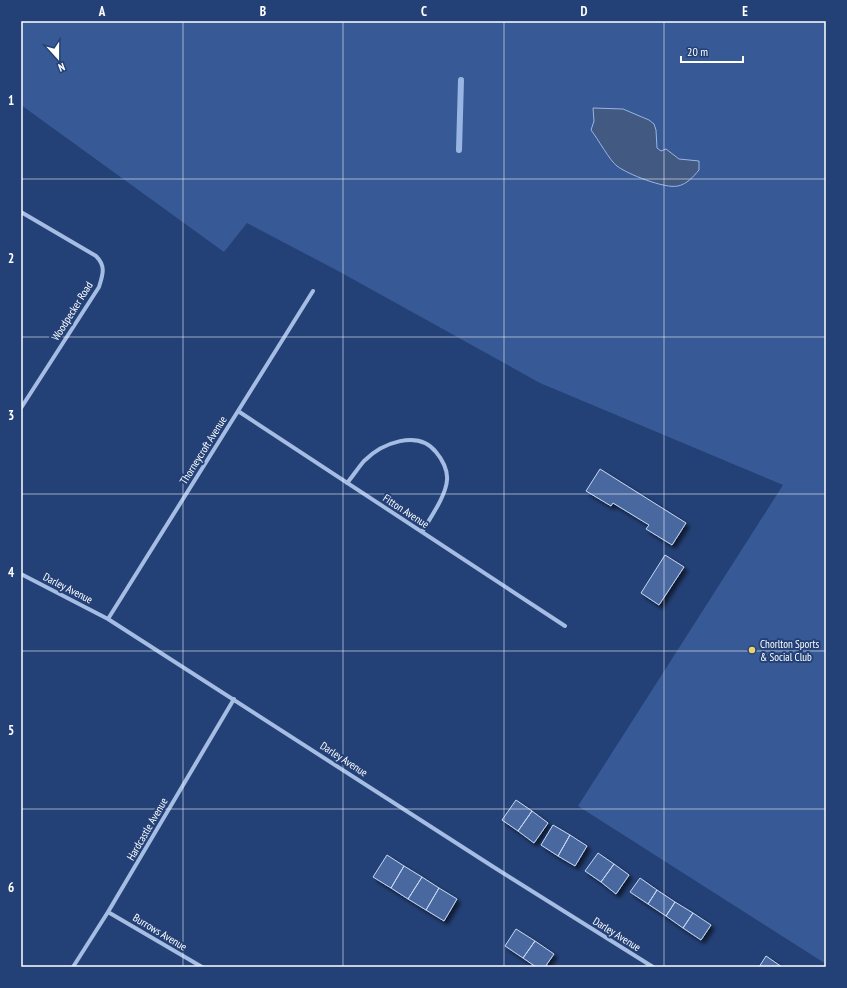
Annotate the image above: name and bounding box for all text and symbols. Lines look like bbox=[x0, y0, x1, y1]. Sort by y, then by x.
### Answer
text: A bbox=[98, 3, 106, 20]
text: B bbox=[260, 3, 266, 20]
text: C bbox=[421, 3, 427, 20]
text: D bbox=[581, 3, 588, 20]
text: E bbox=[742, 3, 748, 20]
north arrow bbox=[38, 38, 78, 78]
scale bar bbox=[681, 38, 743, 64]
text: 20 m bbox=[687, 44, 708, 59]
text: N bbox=[56, 60, 67, 75]
text: 1 bbox=[8, 92, 14, 109]
text: 2 bbox=[8, 250, 14, 267]
street label: Woodpecker Road bbox=[48, 279, 96, 343]
text: 3 bbox=[8, 407, 14, 424]
street label: Thorneycroft Avenue bbox=[176, 413, 230, 487]
street label: Fitton Avenue bbox=[380, 491, 432, 531]
text: 4 bbox=[8, 564, 15, 581]
street label: Darley Avenue bbox=[41, 570, 96, 607]
place label: Chorlton Sports & Social Club bbox=[760, 637, 820, 664]
marker: Chorlton Sports & Social Club bbox=[747, 645, 757, 655]
text: 5 bbox=[8, 722, 14, 739]
street label: Darley Avenue bbox=[318, 738, 371, 780]
street label: Hardcastle Avenue bbox=[123, 795, 171, 863]
text: 6 bbox=[8, 879, 14, 896]
street label: Burrows Avenue bbox=[130, 910, 190, 954]
street label: Darley Avenue bbox=[590, 914, 644, 954]

